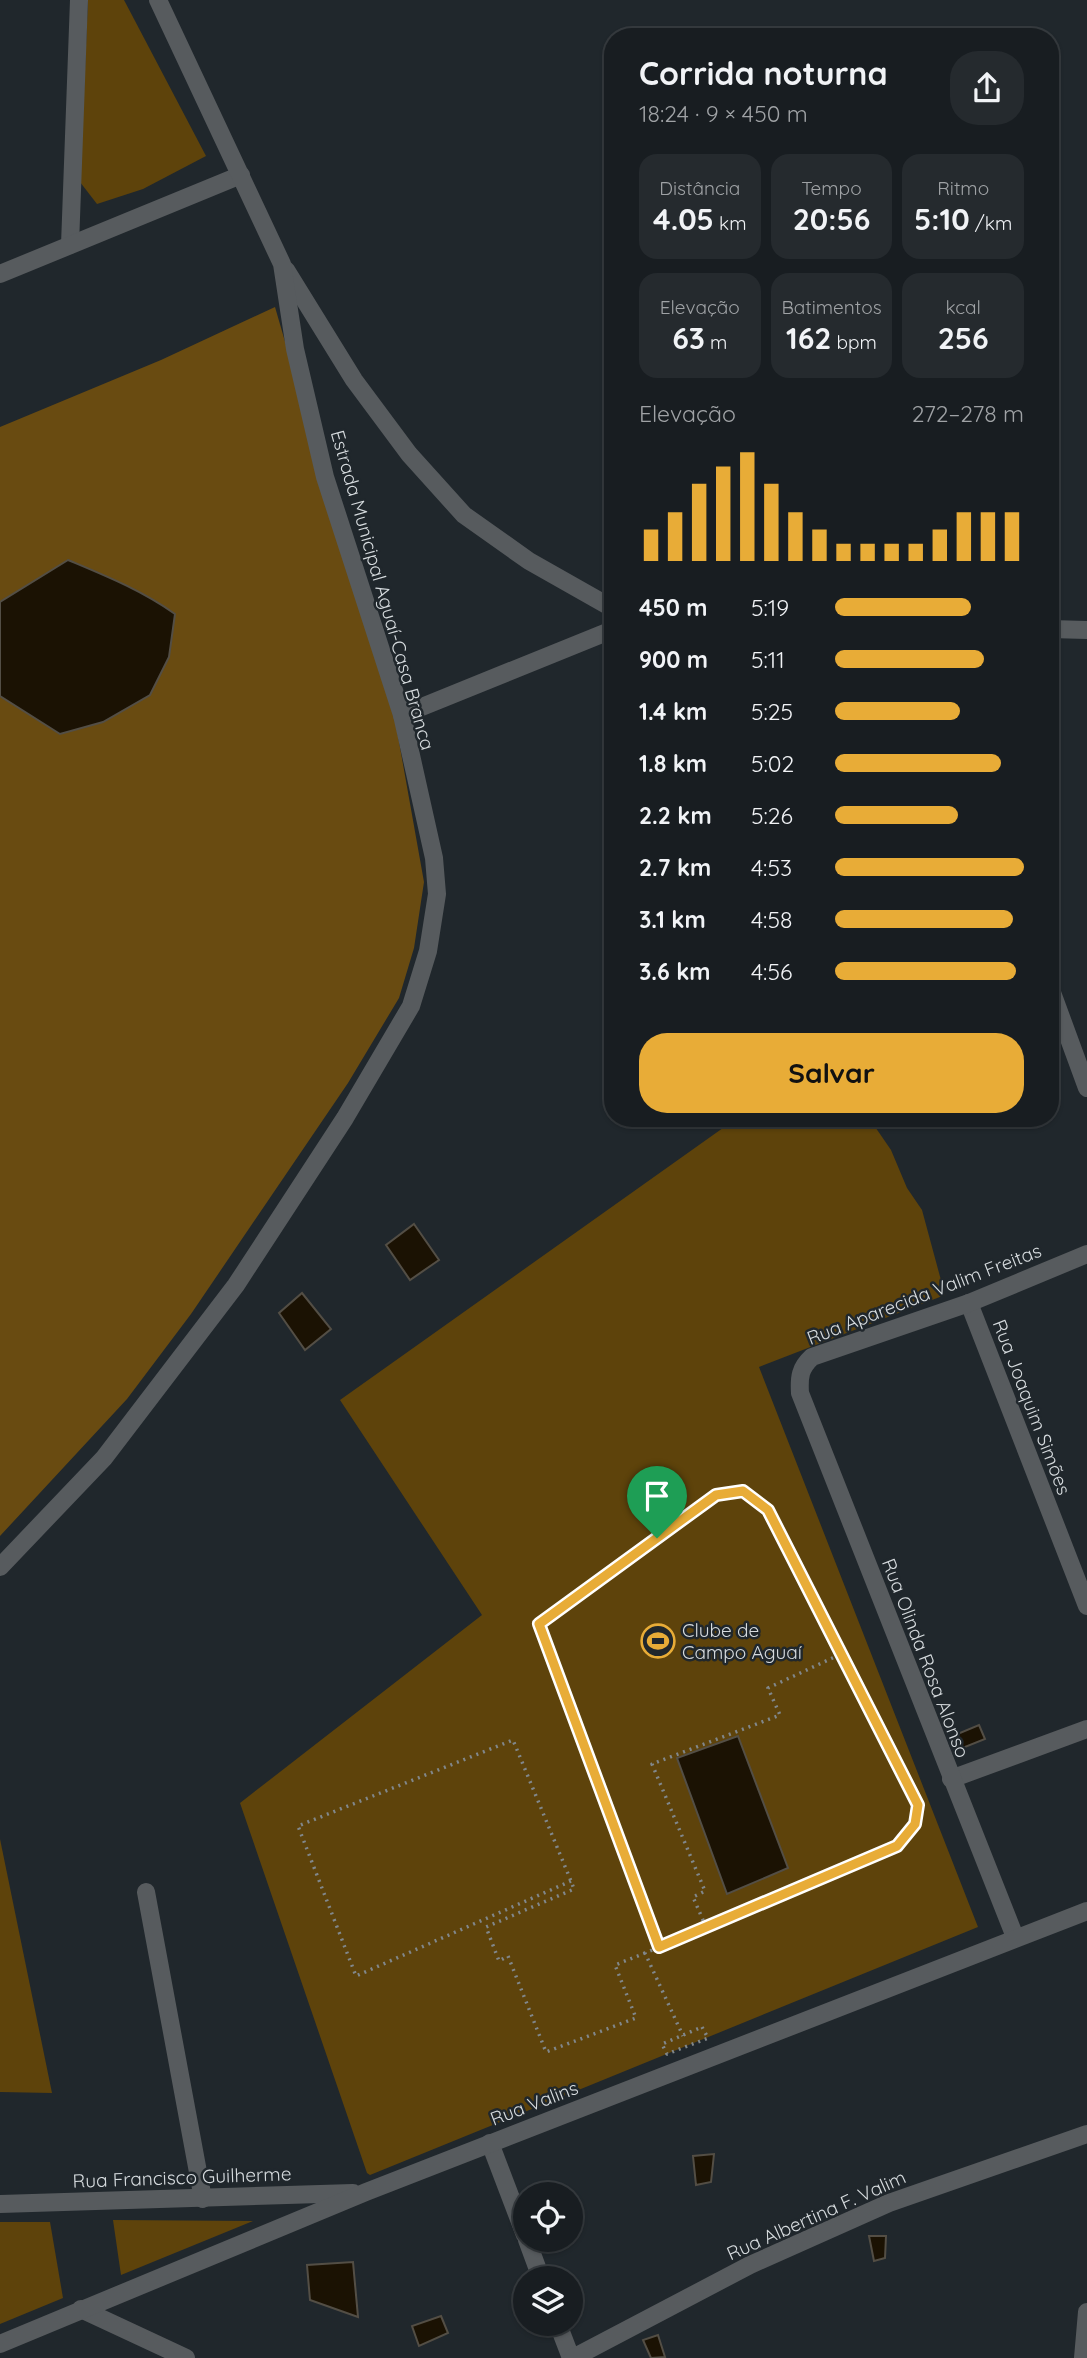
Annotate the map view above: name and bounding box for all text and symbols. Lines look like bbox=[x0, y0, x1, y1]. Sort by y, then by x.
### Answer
button: share bbox=[950, 51, 1024, 125]
text: Corrida noturna bbox=[639, 53, 887, 93]
text: 18:24 · 9 × 450 m bbox=[639, 99, 808, 128]
text: Distância bbox=[659, 176, 740, 200]
text: Tempo bbox=[801, 176, 862, 200]
text: Ritmo bbox=[937, 176, 989, 200]
text: 4.05 bbox=[653, 200, 714, 238]
text: 20:56 bbox=[793, 200, 870, 238]
text: 5:10 bbox=[914, 200, 970, 238]
text: km bbox=[714, 211, 747, 235]
text: /km bbox=[970, 211, 1012, 235]
text: Elevação bbox=[660, 295, 740, 319]
text: Batimentos bbox=[781, 295, 882, 319]
text: kcal bbox=[945, 295, 981, 319]
text: 63 bbox=[672, 319, 705, 357]
text: 162 bbox=[786, 319, 831, 357]
text: 256 bbox=[938, 319, 989, 357]
text: m bbox=[705, 330, 727, 354]
text: bpm bbox=[831, 330, 877, 354]
text: Elevação bbox=[639, 399, 736, 428]
text: 272–278 m bbox=[912, 399, 1024, 428]
street label: Estrada Municipal Aguaí-Casa Branca bbox=[326, 427, 440, 753]
text: 450 m bbox=[639, 593, 708, 622]
text: 5:19 bbox=[751, 593, 789, 622]
text: 900 m bbox=[639, 645, 708, 674]
text: 5:11 bbox=[751, 645, 785, 674]
text: 1.4 km bbox=[639, 697, 707, 726]
text: 5:25 bbox=[751, 697, 793, 726]
text: 1.8 km bbox=[639, 749, 707, 778]
text: 5:02 bbox=[751, 749, 794, 778]
text: 2.2 km bbox=[639, 801, 712, 830]
text: 5:26 bbox=[751, 801, 793, 830]
text: 2.7 km bbox=[639, 853, 711, 882]
text: 4:53 bbox=[751, 853, 792, 882]
text: 3.1 km bbox=[639, 905, 706, 934]
text: 4:58 bbox=[751, 905, 792, 934]
text: 3.6 km bbox=[639, 957, 711, 986]
text: 4:56 bbox=[751, 957, 792, 986]
button: Salvar bbox=[639, 1033, 1024, 1113]
street label: Rua Aparecida Valim Freitas bbox=[803, 1238, 1045, 1350]
street label: Rua Joaquim Simões bbox=[987, 1316, 1077, 1498]
pin bbox=[627, 1466, 687, 1538]
icon: arrive bbox=[638, 1477, 676, 1515]
street label: Rua Olinda Rosa Alonso bbox=[877, 1555, 975, 1761]
place label: Clube de Campo Aguaí bbox=[682, 1618, 803, 1664]
sports icon: Clube de Campo Aguaí bbox=[639, 1622, 677, 1660]
street label: Rua Valins bbox=[487, 2075, 581, 2131]
street label: Rua Francisco Guilherme bbox=[72, 2161, 292, 2193]
street label: Rua Albertina F. Valim bbox=[723, 2165, 909, 2265]
map controls bbox=[513, 2182, 583, 2336]
button: locate bbox=[513, 2182, 583, 2252]
button: layers bbox=[513, 2266, 583, 2336]

